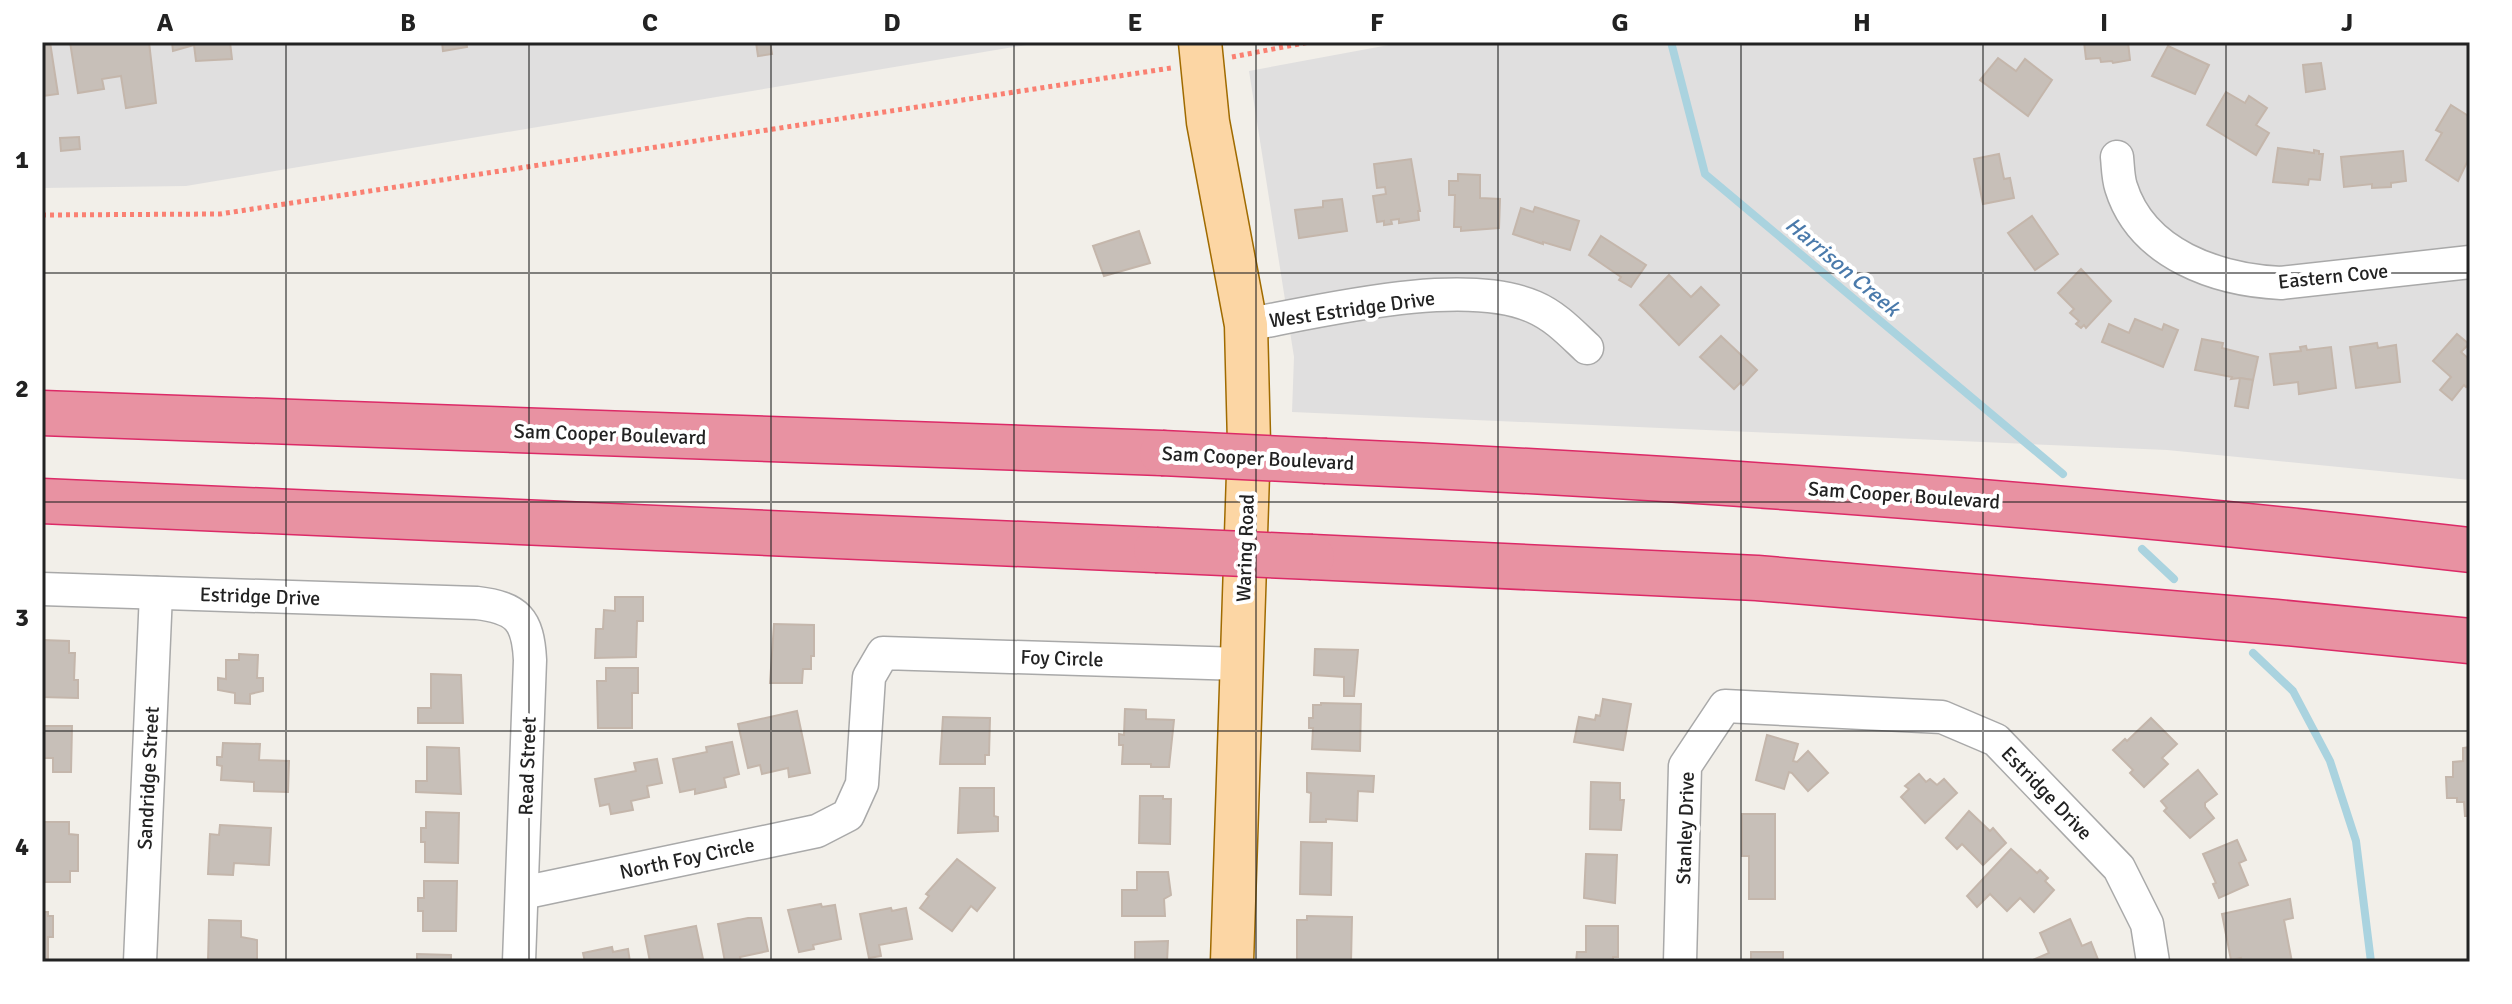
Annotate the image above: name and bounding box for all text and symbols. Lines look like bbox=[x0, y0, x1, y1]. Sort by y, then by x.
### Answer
text: A bbox=[157, 7, 174, 39]
text: B bbox=[400, 7, 416, 39]
text: C bbox=[642, 7, 658, 39]
text: D bbox=[883, 7, 901, 39]
text: E bbox=[1128, 7, 1142, 39]
text: F bbox=[1370, 7, 1384, 39]
text: G bbox=[1611, 7, 1629, 39]
text: H bbox=[1853, 7, 1871, 39]
text: I bbox=[2100, 7, 2108, 39]
text: J bbox=[2341, 7, 2353, 39]
text: 1 bbox=[15, 144, 29, 176]
water label: Harrison Creek bbox=[1780, 211, 1907, 323]
street label: Eastern Cove bbox=[2277, 258, 2389, 295]
street label: West Estridge Drive bbox=[1268, 286, 1436, 333]
text: 2 bbox=[15, 373, 29, 405]
street label: Sam Cooper Boulevard bbox=[513, 419, 707, 450]
street label: Sam Cooper Boulevard bbox=[1161, 441, 1355, 476]
street label: Sam Cooper Boulevard bbox=[1807, 476, 2001, 515]
street label: Waring Road bbox=[1231, 494, 1260, 603]
street label: Estridge Drive bbox=[199, 582, 321, 611]
text: 3 bbox=[15, 602, 29, 634]
street label: Foy Circle bbox=[1020, 645, 1104, 672]
street label: Sandridge Street bbox=[132, 706, 165, 850]
street label: Read Street bbox=[513, 716, 542, 816]
street label: Estridge Drive bbox=[1996, 741, 2097, 845]
street label: Stanley Drive bbox=[1671, 771, 1700, 885]
text: 4 bbox=[15, 831, 29, 863]
street label: North Foy Circle bbox=[617, 832, 757, 885]

